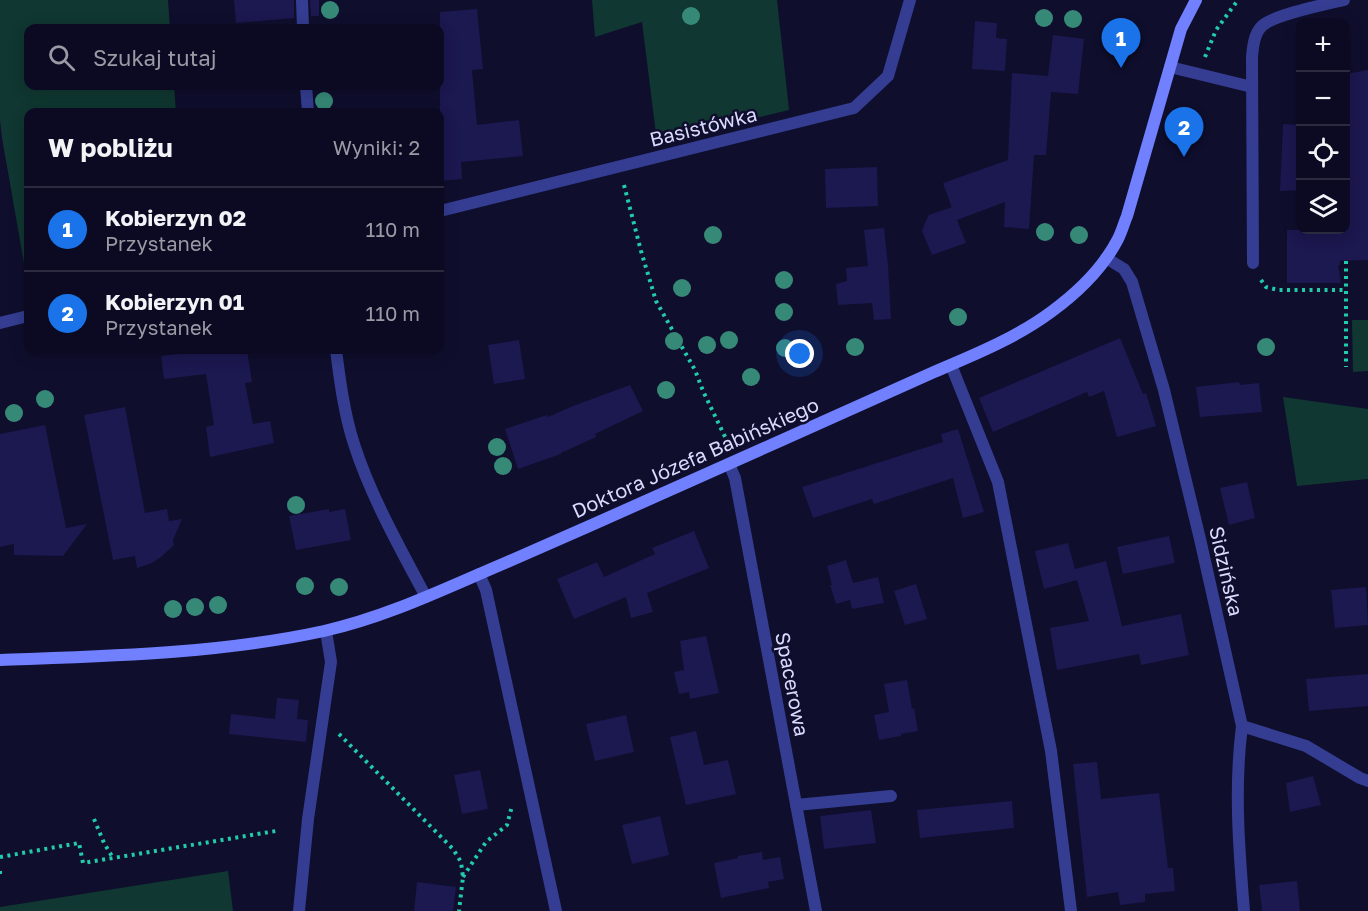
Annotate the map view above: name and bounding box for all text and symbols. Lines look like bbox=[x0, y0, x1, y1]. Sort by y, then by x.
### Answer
map controls bbox=[1296, 18, 1350, 234]
button: + bbox=[1296, 18, 1350, 72]
pin: 1 bbox=[1102, 19, 1140, 68]
search box bbox=[24, 24, 444, 90]
icon: search bbox=[45, 41, 78, 74]
text: Szukaj tutaj bbox=[93, 44, 217, 71]
button: − bbox=[1296, 72, 1350, 126]
street label: Basistówka bbox=[647, 101, 759, 151]
pin: 2 bbox=[1164, 108, 1204, 157]
button: locate bbox=[1296, 126, 1350, 180]
text: W pobliżu bbox=[48, 132, 173, 163]
text: Wyniki: 2 bbox=[333, 135, 420, 159]
button: layers bbox=[1296, 180, 1350, 234]
text: Kobierzyn 02 bbox=[105, 204, 246, 231]
text: 1 bbox=[62, 217, 73, 241]
text: 110 m bbox=[366, 217, 420, 241]
text: Przystanek bbox=[105, 231, 213, 255]
text: Kobierzyn 01 bbox=[105, 288, 244, 315]
text: 2 bbox=[61, 301, 74, 325]
text: 110 m bbox=[366, 301, 420, 325]
text: Przystanek bbox=[105, 315, 213, 339]
your location bbox=[785, 339, 814, 368]
street label: Doktora Józefa Babińskiego bbox=[568, 392, 822, 522]
street label: Sidzińska bbox=[1205, 524, 1249, 618]
street label: Spacerowa bbox=[771, 630, 815, 738]

